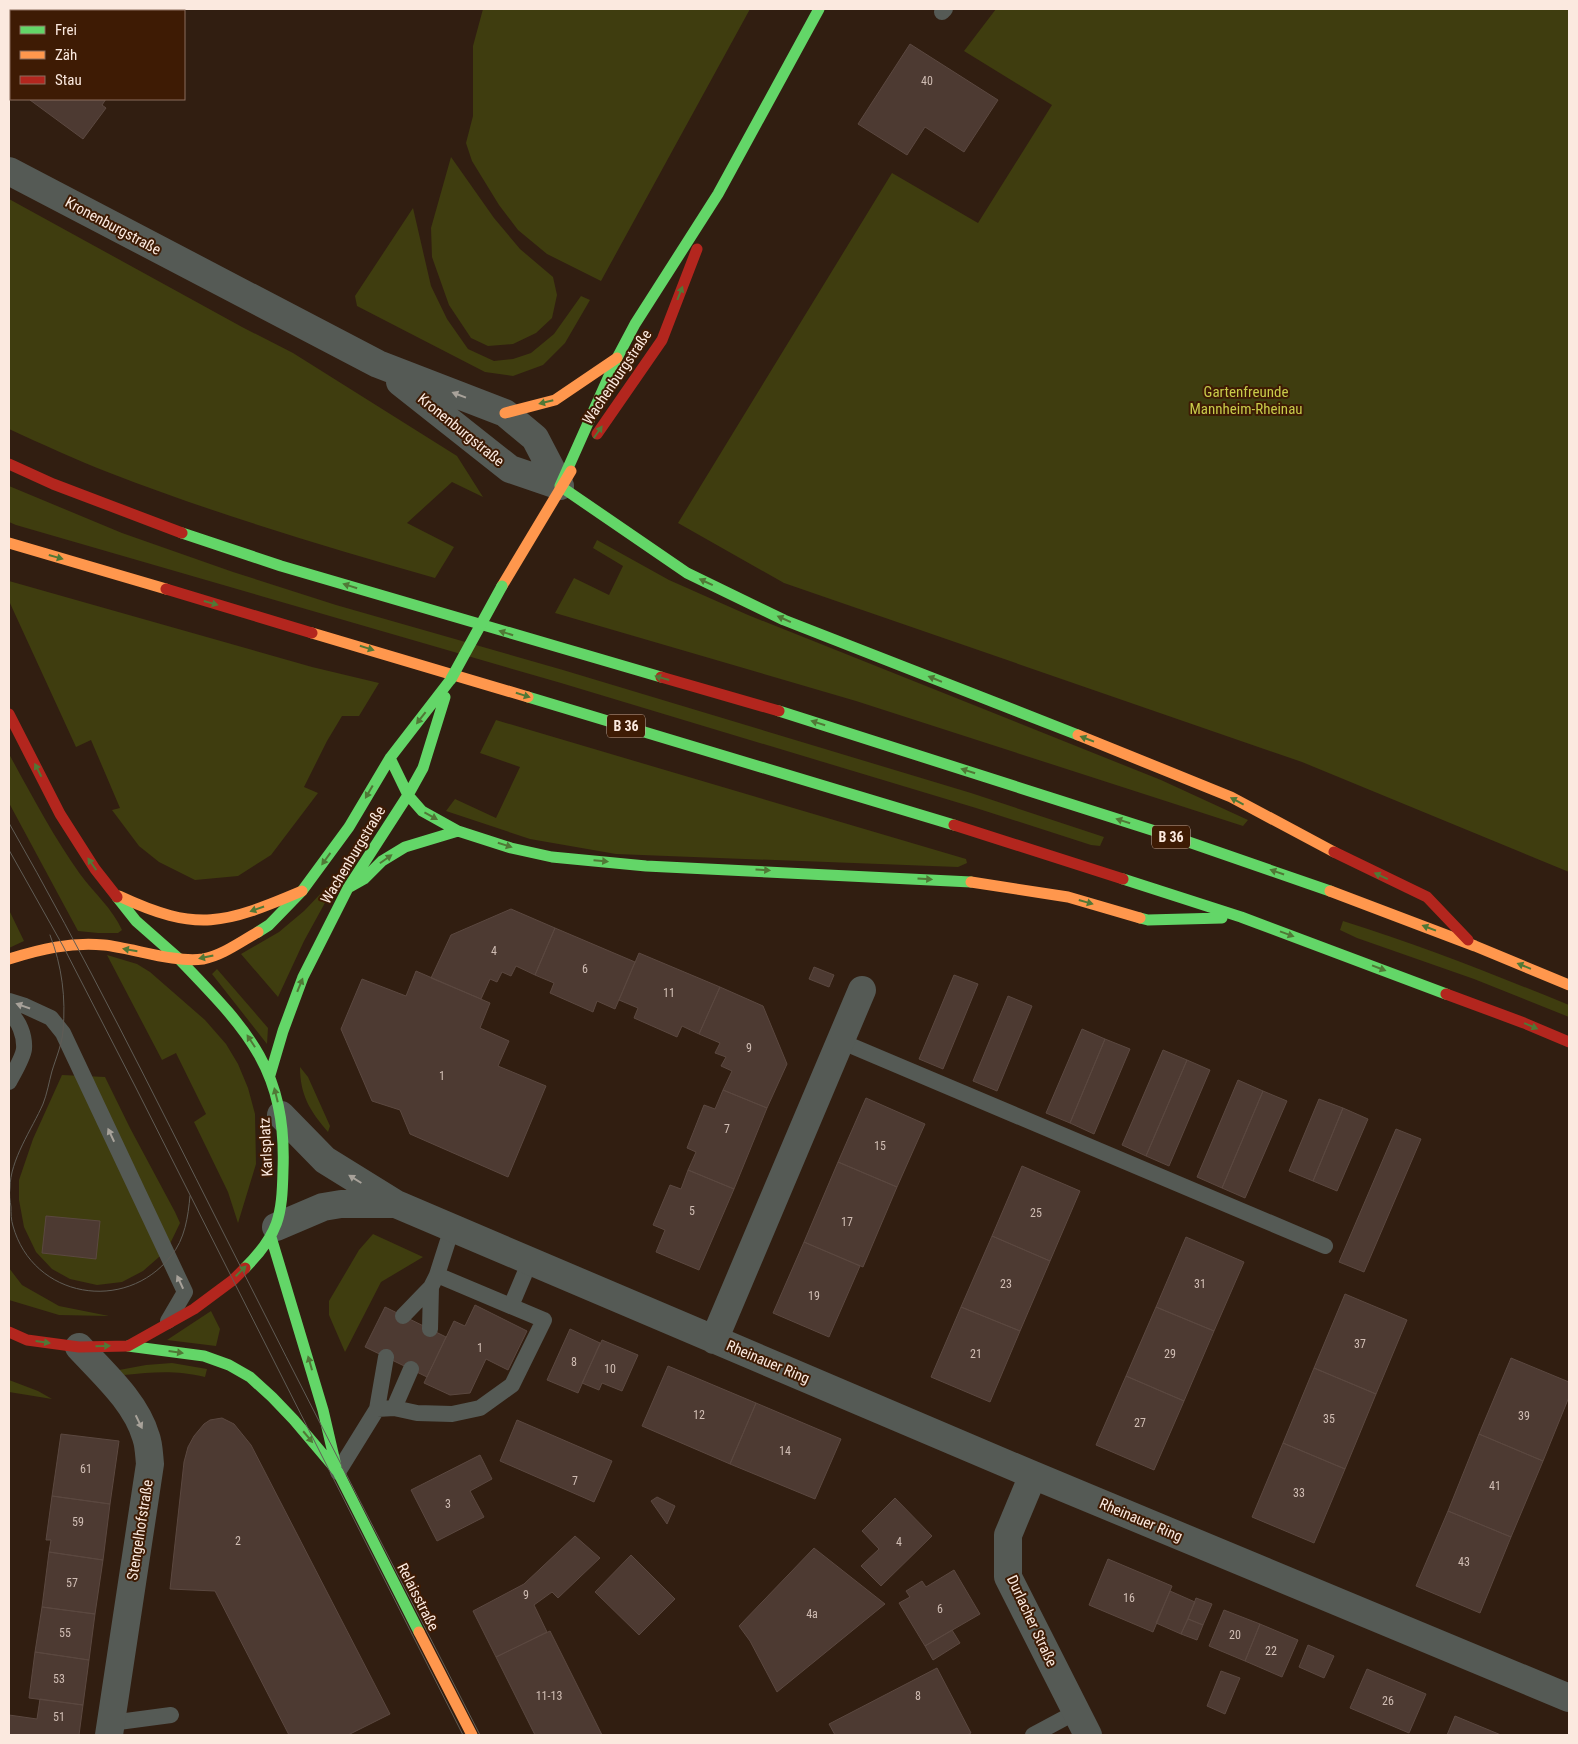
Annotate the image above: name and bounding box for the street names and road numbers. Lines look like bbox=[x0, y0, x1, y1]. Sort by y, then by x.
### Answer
street label: Kronenburgstraße bbox=[62, 193, 164, 259]
street label: Wachenburgstraße bbox=[579, 326, 655, 428]
street label: Kronenburgstraße bbox=[414, 390, 508, 470]
road number: B 36 bbox=[607, 714, 645, 738]
street label: Wachenburgstraße bbox=[317, 803, 389, 907]
road number: B 36 bbox=[1152, 826, 1190, 849]
street label: Karlsplatz bbox=[255, 1117, 277, 1177]
street label: Rheinauer Ring bbox=[724, 1336, 812, 1388]
street label: Stengelhofstraße bbox=[123, 1478, 157, 1582]
street label: Rheinauer Ring bbox=[1097, 1494, 1185, 1546]
street label: Relaisstraße bbox=[393, 1560, 443, 1634]
street label: Durlacher Straße bbox=[1003, 1572, 1061, 1670]

